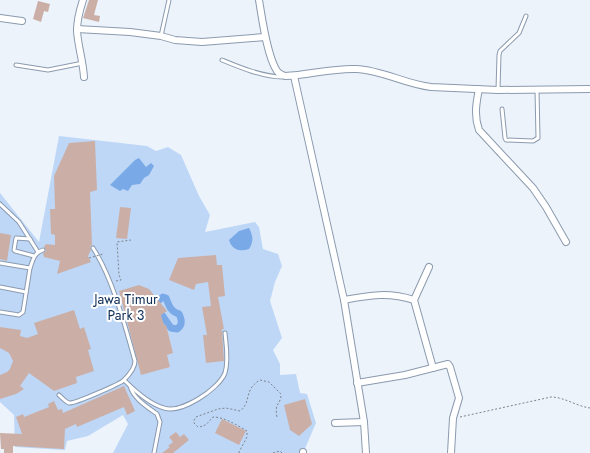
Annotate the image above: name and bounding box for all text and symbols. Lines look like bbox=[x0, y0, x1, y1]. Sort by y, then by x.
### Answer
park label: Jawa Timur Park 3 bbox=[92, 289, 158, 325]

